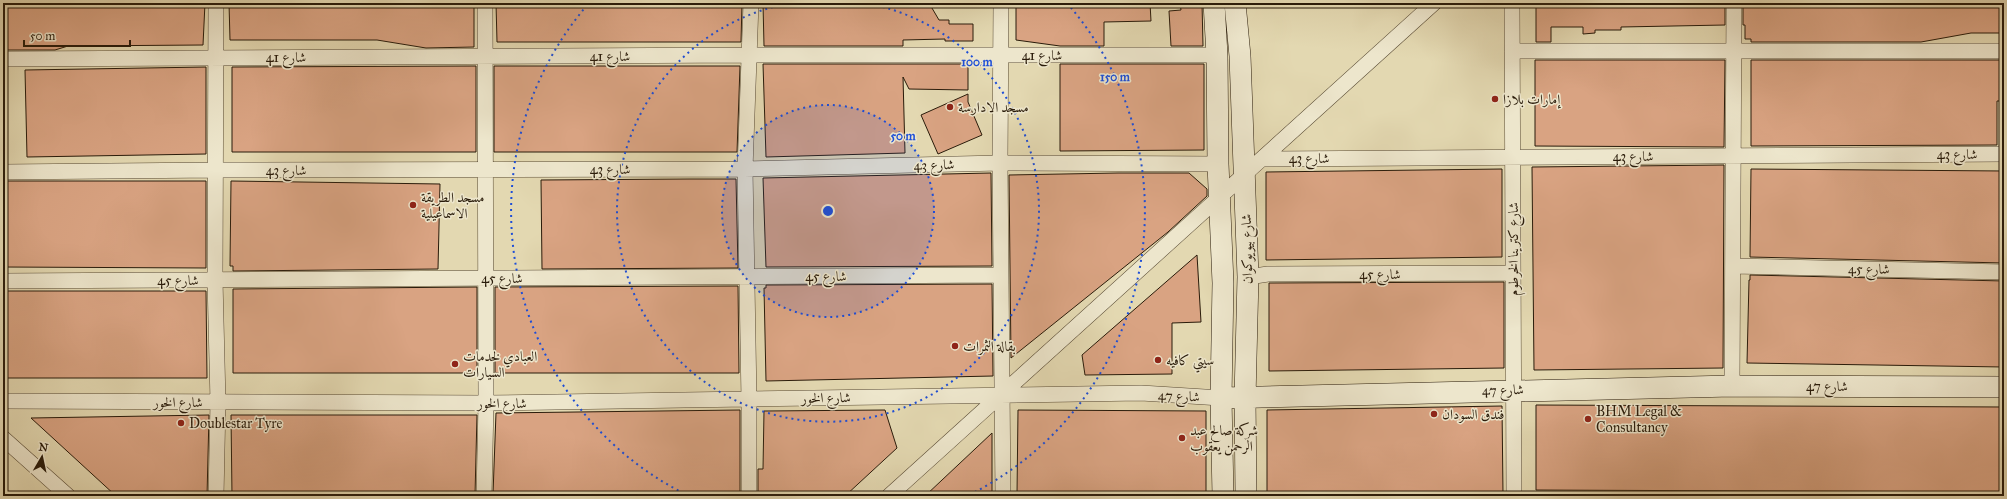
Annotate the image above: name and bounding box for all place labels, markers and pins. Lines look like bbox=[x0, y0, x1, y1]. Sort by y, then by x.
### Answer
place label: إمارات بلازا bbox=[1503, 91, 1561, 109]
marker: إمارات بلازا bbox=[1490, 94, 1500, 104]
place label: مسجد الادارسة bbox=[958, 99, 1029, 116]
marker: مسجد الادارسة bbox=[945, 102, 955, 112]
place label: مسجد الطريقة الاسماعيلية bbox=[421, 189, 484, 222]
marker: مسجد الطريقة الاسماعيلية bbox=[408, 200, 418, 210]
centre of rings bbox=[821, 204, 835, 218]
place label: بقالة الثمرات bbox=[963, 338, 1016, 355]
marker: بقالة الثمرات bbox=[950, 341, 960, 351]
place label: العبادي لخدمات السيارات bbox=[463, 348, 537, 381]
place label: سيتي كافيه bbox=[1166, 352, 1214, 373]
marker: سيتي كافيه bbox=[1153, 355, 1163, 365]
marker: العبادي لخدمات السيارات bbox=[450, 359, 460, 369]
place label: BHM Legal & Consultancy bbox=[1596, 403, 1682, 436]
place label: فندق السودان bbox=[1442, 406, 1504, 423]
marker: فندق السودان bbox=[1429, 409, 1439, 419]
marker: BHM Legal & Consultancy bbox=[1583, 414, 1593, 424]
place label: Doublestar Tyre bbox=[189, 415, 283, 432]
marker: Doublestar Tyre bbox=[176, 418, 186, 428]
place label: شركة صالح عبد الرحمن يعقوب bbox=[1190, 422, 1258, 456]
marker: شركة صالح عبد الرحمن يعقوب bbox=[1177, 433, 1187, 443]

